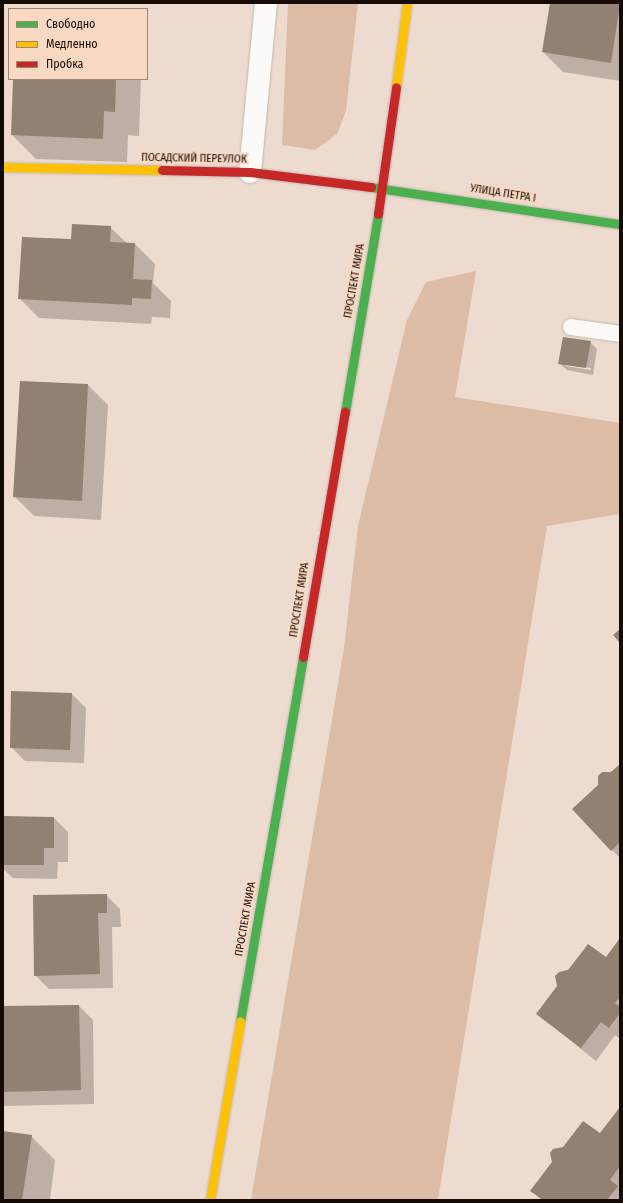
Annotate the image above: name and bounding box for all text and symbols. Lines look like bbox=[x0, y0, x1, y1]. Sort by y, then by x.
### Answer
legend bbox=[8, 8, 148, 80]
text: Свободно bbox=[46, 17, 95, 31]
text: Медленно bbox=[46, 37, 98, 51]
text: Пробка bbox=[46, 57, 84, 71]
street label: ПОСАДСКИЙ ПЕРЕУЛОК bbox=[141, 151, 247, 167]
street label: УЛИЦА ПЕТРА I bbox=[469, 182, 537, 206]
street label: ПРОСПЕКТ МИРА bbox=[342, 243, 368, 319]
street label: ПРОСПЕКТ МИРА bbox=[288, 562, 312, 638]
street label: ПРОСПЕКТ МИРА bbox=[233, 881, 259, 957]

